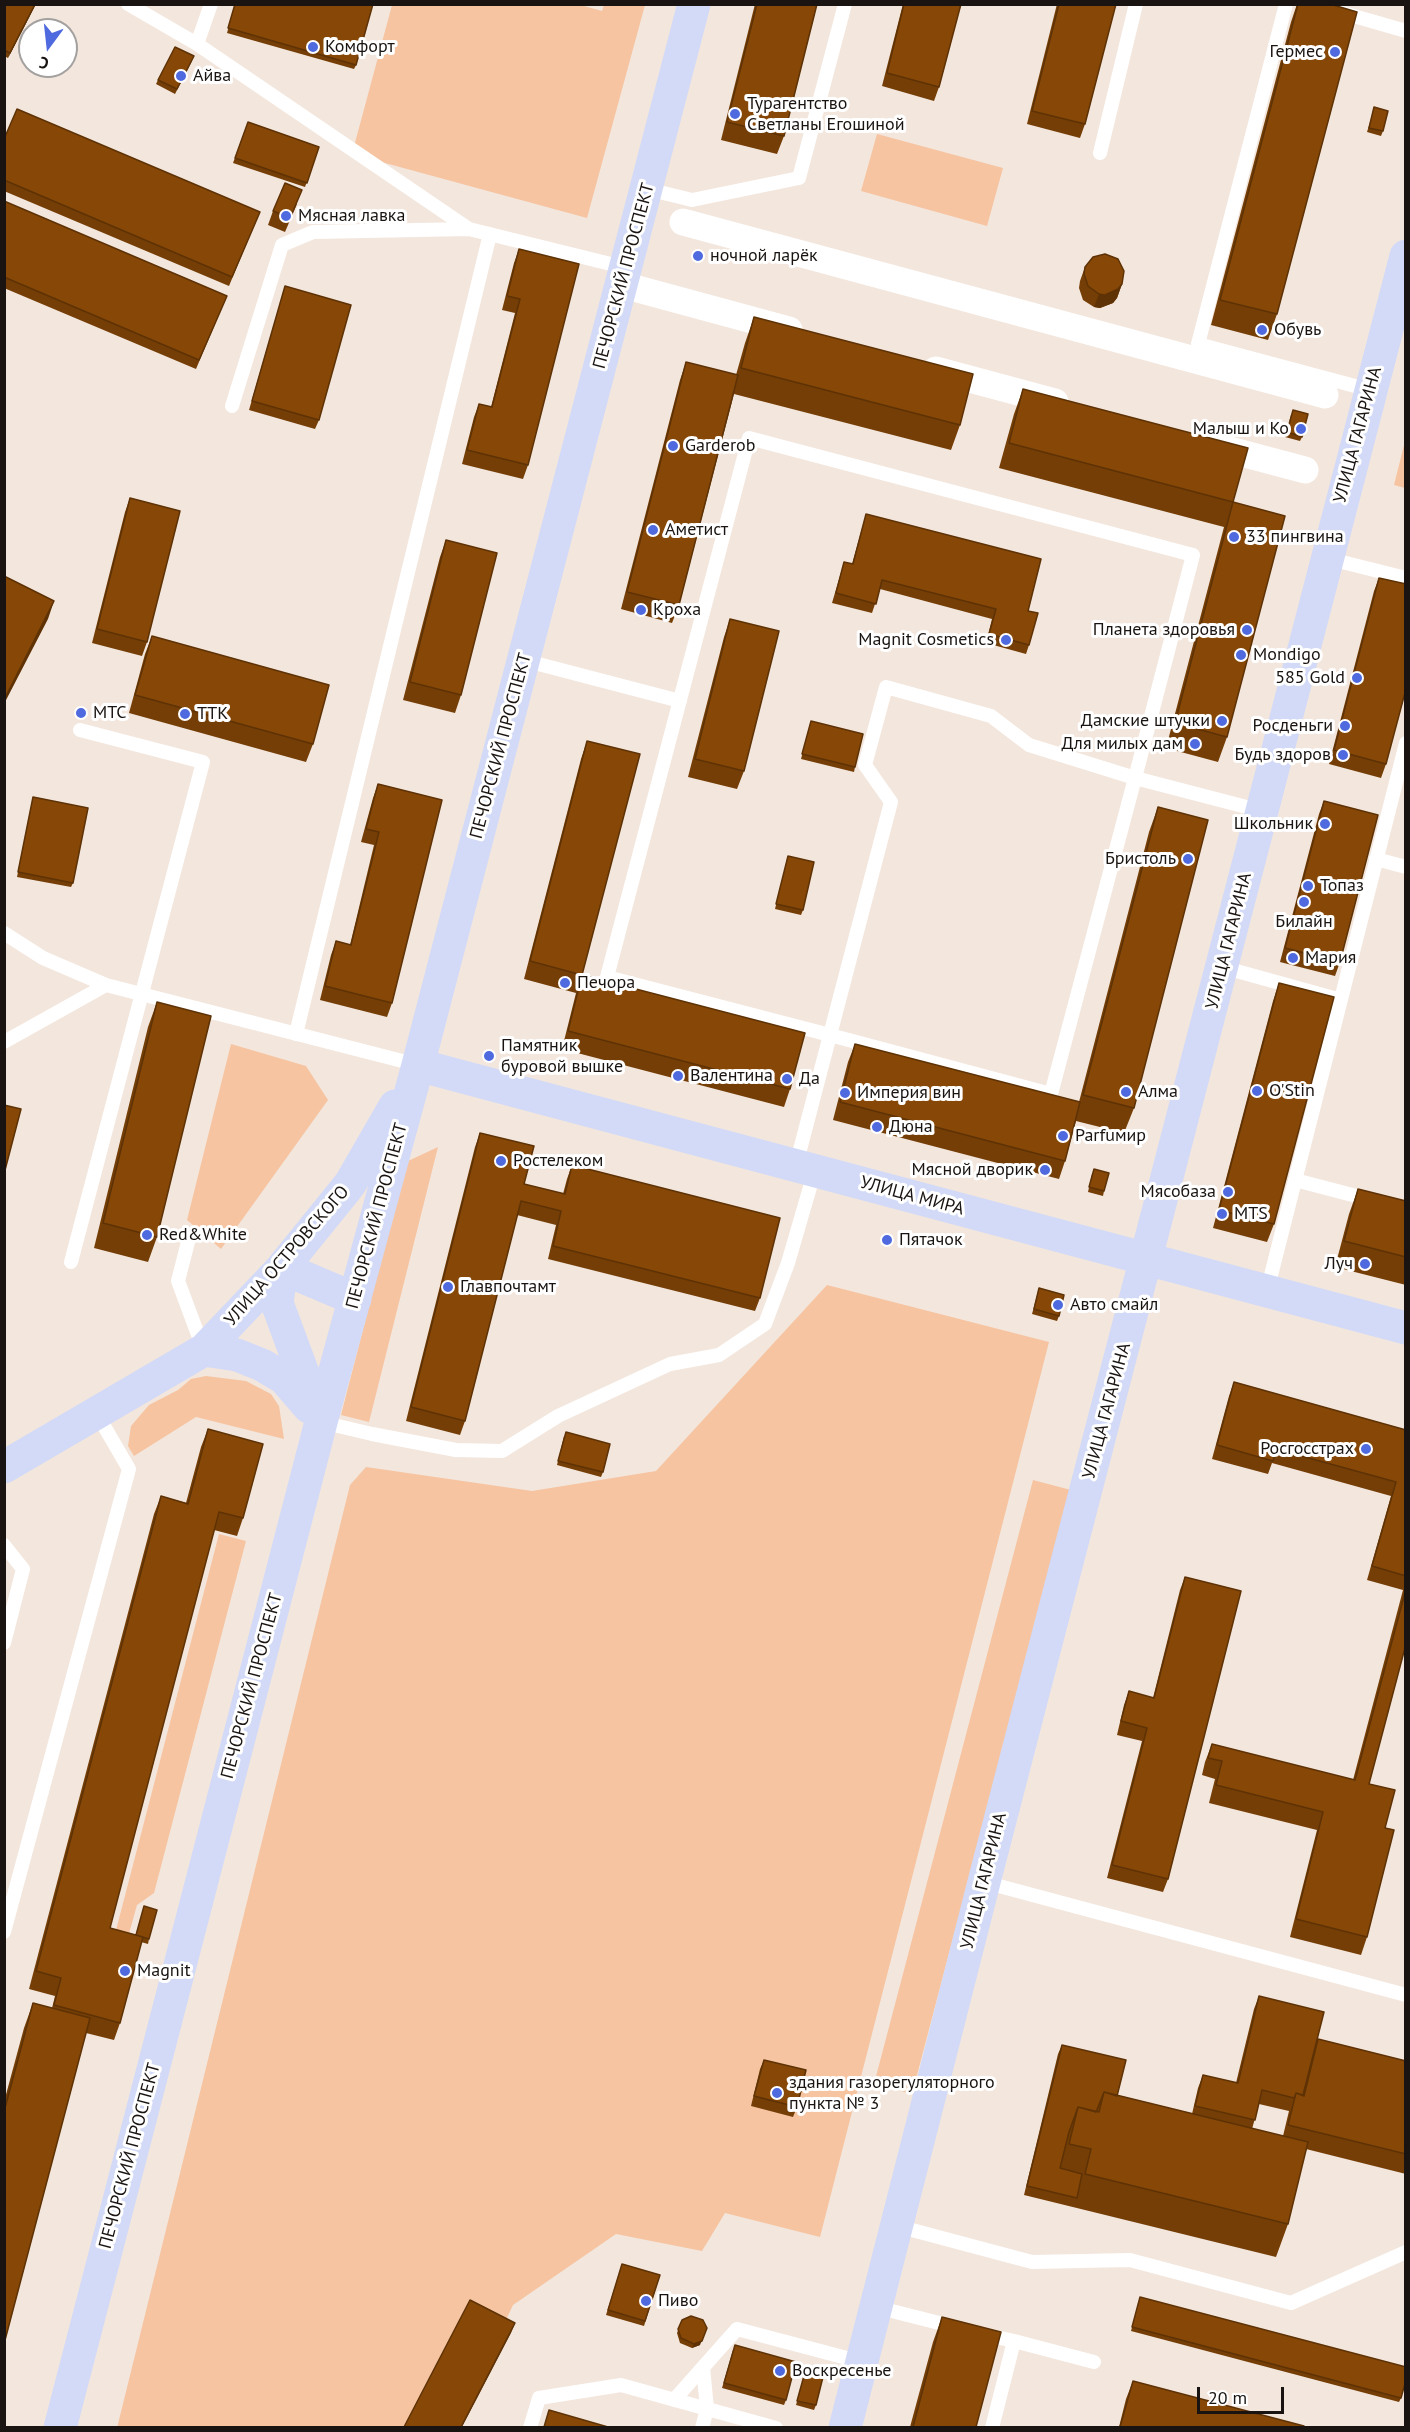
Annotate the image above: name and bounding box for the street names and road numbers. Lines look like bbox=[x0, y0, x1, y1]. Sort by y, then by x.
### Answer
street label: ПЕЧОРСКИЙ ПРОСПЕКТ bbox=[589, 181, 659, 371]
street label: УЛИЦА ГАГАРИНА bbox=[1329, 365, 1387, 505]
street label: ПЕЧОРСКИЙ ПРОСПЕКТ bbox=[466, 651, 536, 841]
street label: УЛИЦА ГАГАРИНА bbox=[1202, 870, 1256, 1012]
street label: ПЕЧОРСКИЙ ПРОСПЕКТ bbox=[342, 1121, 412, 1311]
street label: УЛИЦА МИРА bbox=[858, 1172, 966, 1220]
street label: УЛИЦА ОСТРОВСКОГО bbox=[220, 1182, 354, 1330]
street label: УЛИЦА ГАГАРИНА bbox=[1078, 1341, 1136, 1481]
street label: ПЕЧОРСКИЙ ПРОСПЕКТ bbox=[217, 1591, 287, 1781]
street label: УЛИЦА ГАГАРИНА bbox=[957, 1810, 1011, 1952]
street label: ПЕЧОРСКИЙ ПРОСПЕКТ bbox=[95, 2061, 165, 2251]

